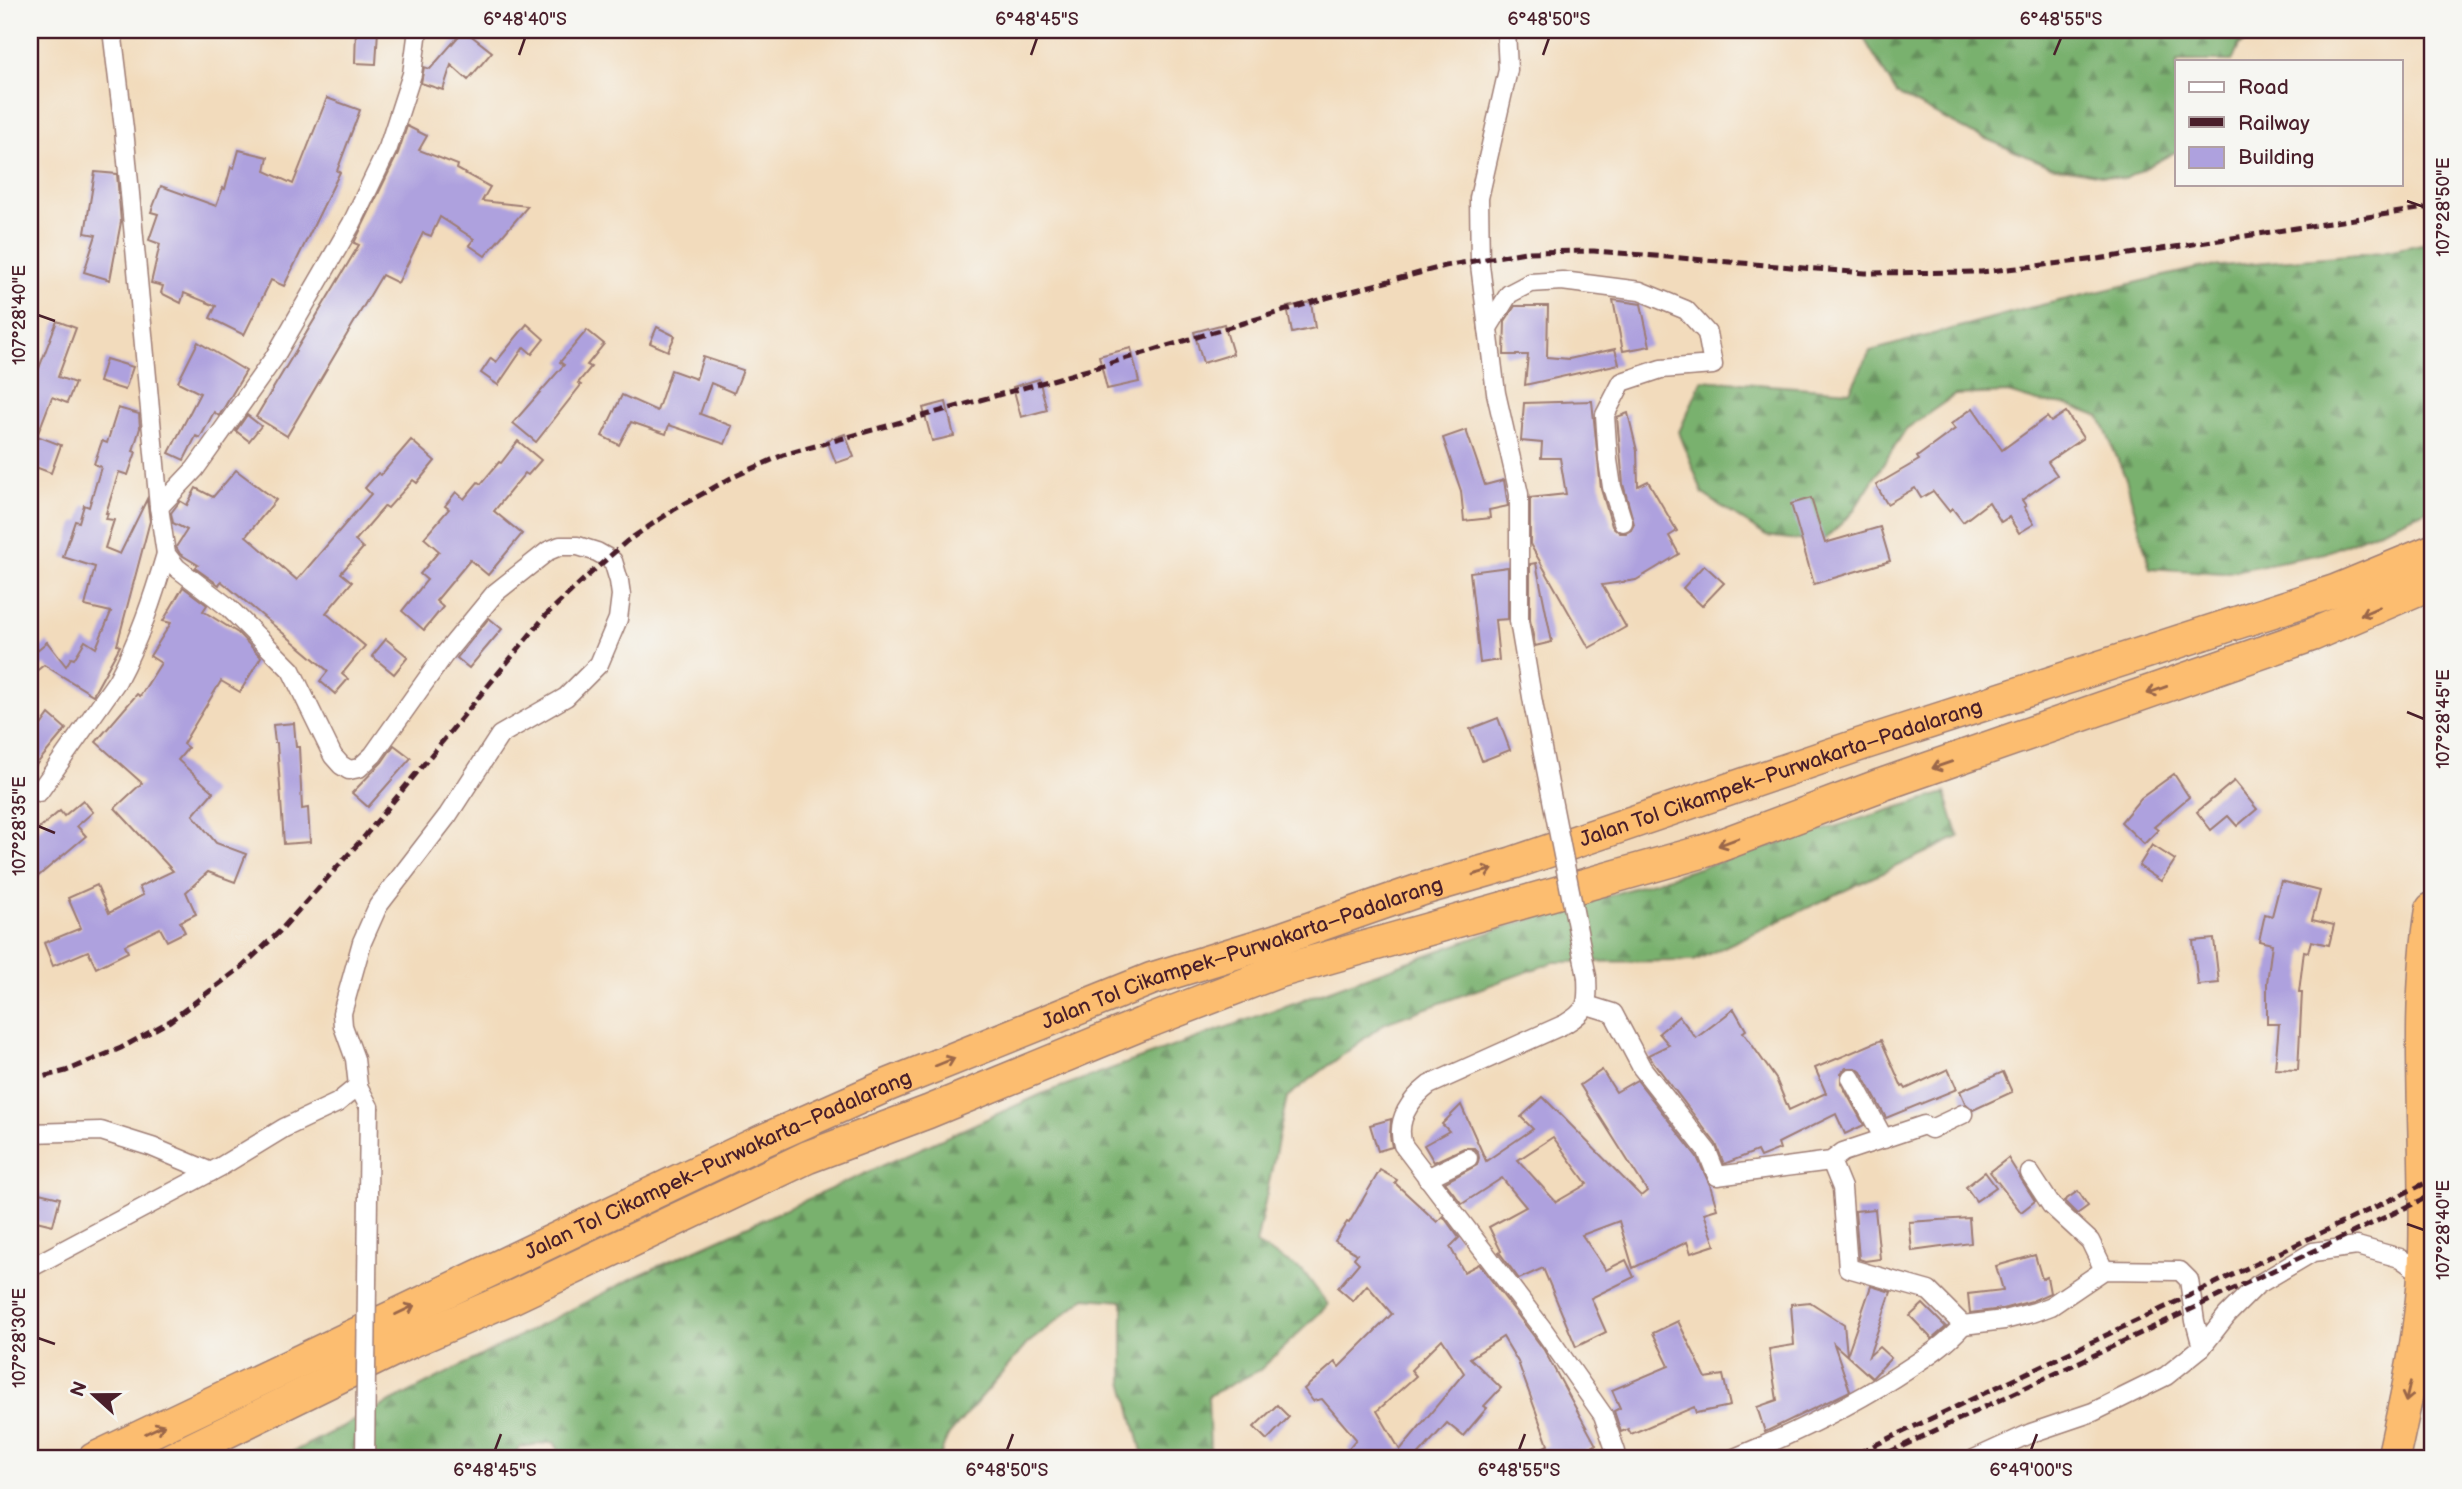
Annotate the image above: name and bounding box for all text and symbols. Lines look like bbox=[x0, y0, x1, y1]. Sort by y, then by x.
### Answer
text: 6°48'40"S bbox=[483, 9, 567, 30]
text: 6°48'45"S bbox=[995, 9, 1079, 30]
text: 6°48'50"S bbox=[1508, 9, 1591, 30]
text: 6°48'55"S bbox=[2020, 9, 2102, 30]
legend bbox=[2175, 60, 2402, 186]
text: Road bbox=[2238, 75, 2289, 100]
text: Railway bbox=[2238, 111, 2310, 136]
text: Building bbox=[2238, 145, 2314, 170]
text: 107°28'50"E bbox=[2433, 157, 2454, 257]
text: 107°28'40"E bbox=[9, 265, 30, 365]
one-way arrow bbox=[2360, 605, 2381, 618]
text: 107°28'45"E bbox=[2433, 669, 2454, 769]
one-way arrow bbox=[2146, 684, 2168, 697]
street label: Jalan Tol Cikampek–Purwakarta–Padalarang bbox=[1576, 693, 1985, 852]
one-way arrow bbox=[1931, 760, 1953, 772]
text: 107°28'35"E bbox=[9, 776, 30, 876]
one-way arrow bbox=[1717, 837, 1739, 849]
one-way arrow bbox=[1471, 864, 1493, 877]
street label: Jalan Tol Cikampek–Purwakarta–Padalarang bbox=[1038, 871, 1446, 1034]
one-way arrow bbox=[934, 1055, 956, 1068]
street label: Jalan Tol Cikampek–Purwakarta–Padalarang bbox=[520, 1064, 915, 1265]
text: 107°28'40"E bbox=[2433, 1180, 2454, 1280]
text: 107°28'30"E bbox=[9, 1288, 30, 1388]
one-way arrow bbox=[393, 1303, 415, 1316]
north arrow bbox=[60, 1360, 130, 1430]
text: N bbox=[66, 1379, 93, 1400]
one-way arrow bbox=[2400, 1380, 2414, 1403]
one-way arrow bbox=[144, 1422, 165, 1435]
text: 6°48'45"S bbox=[453, 1460, 537, 1481]
text: 6°48'50"S bbox=[966, 1460, 1049, 1481]
text: 6°48'55"S bbox=[1478, 1460, 1560, 1481]
text: 6°49'00"S bbox=[1989, 1460, 2073, 1481]

